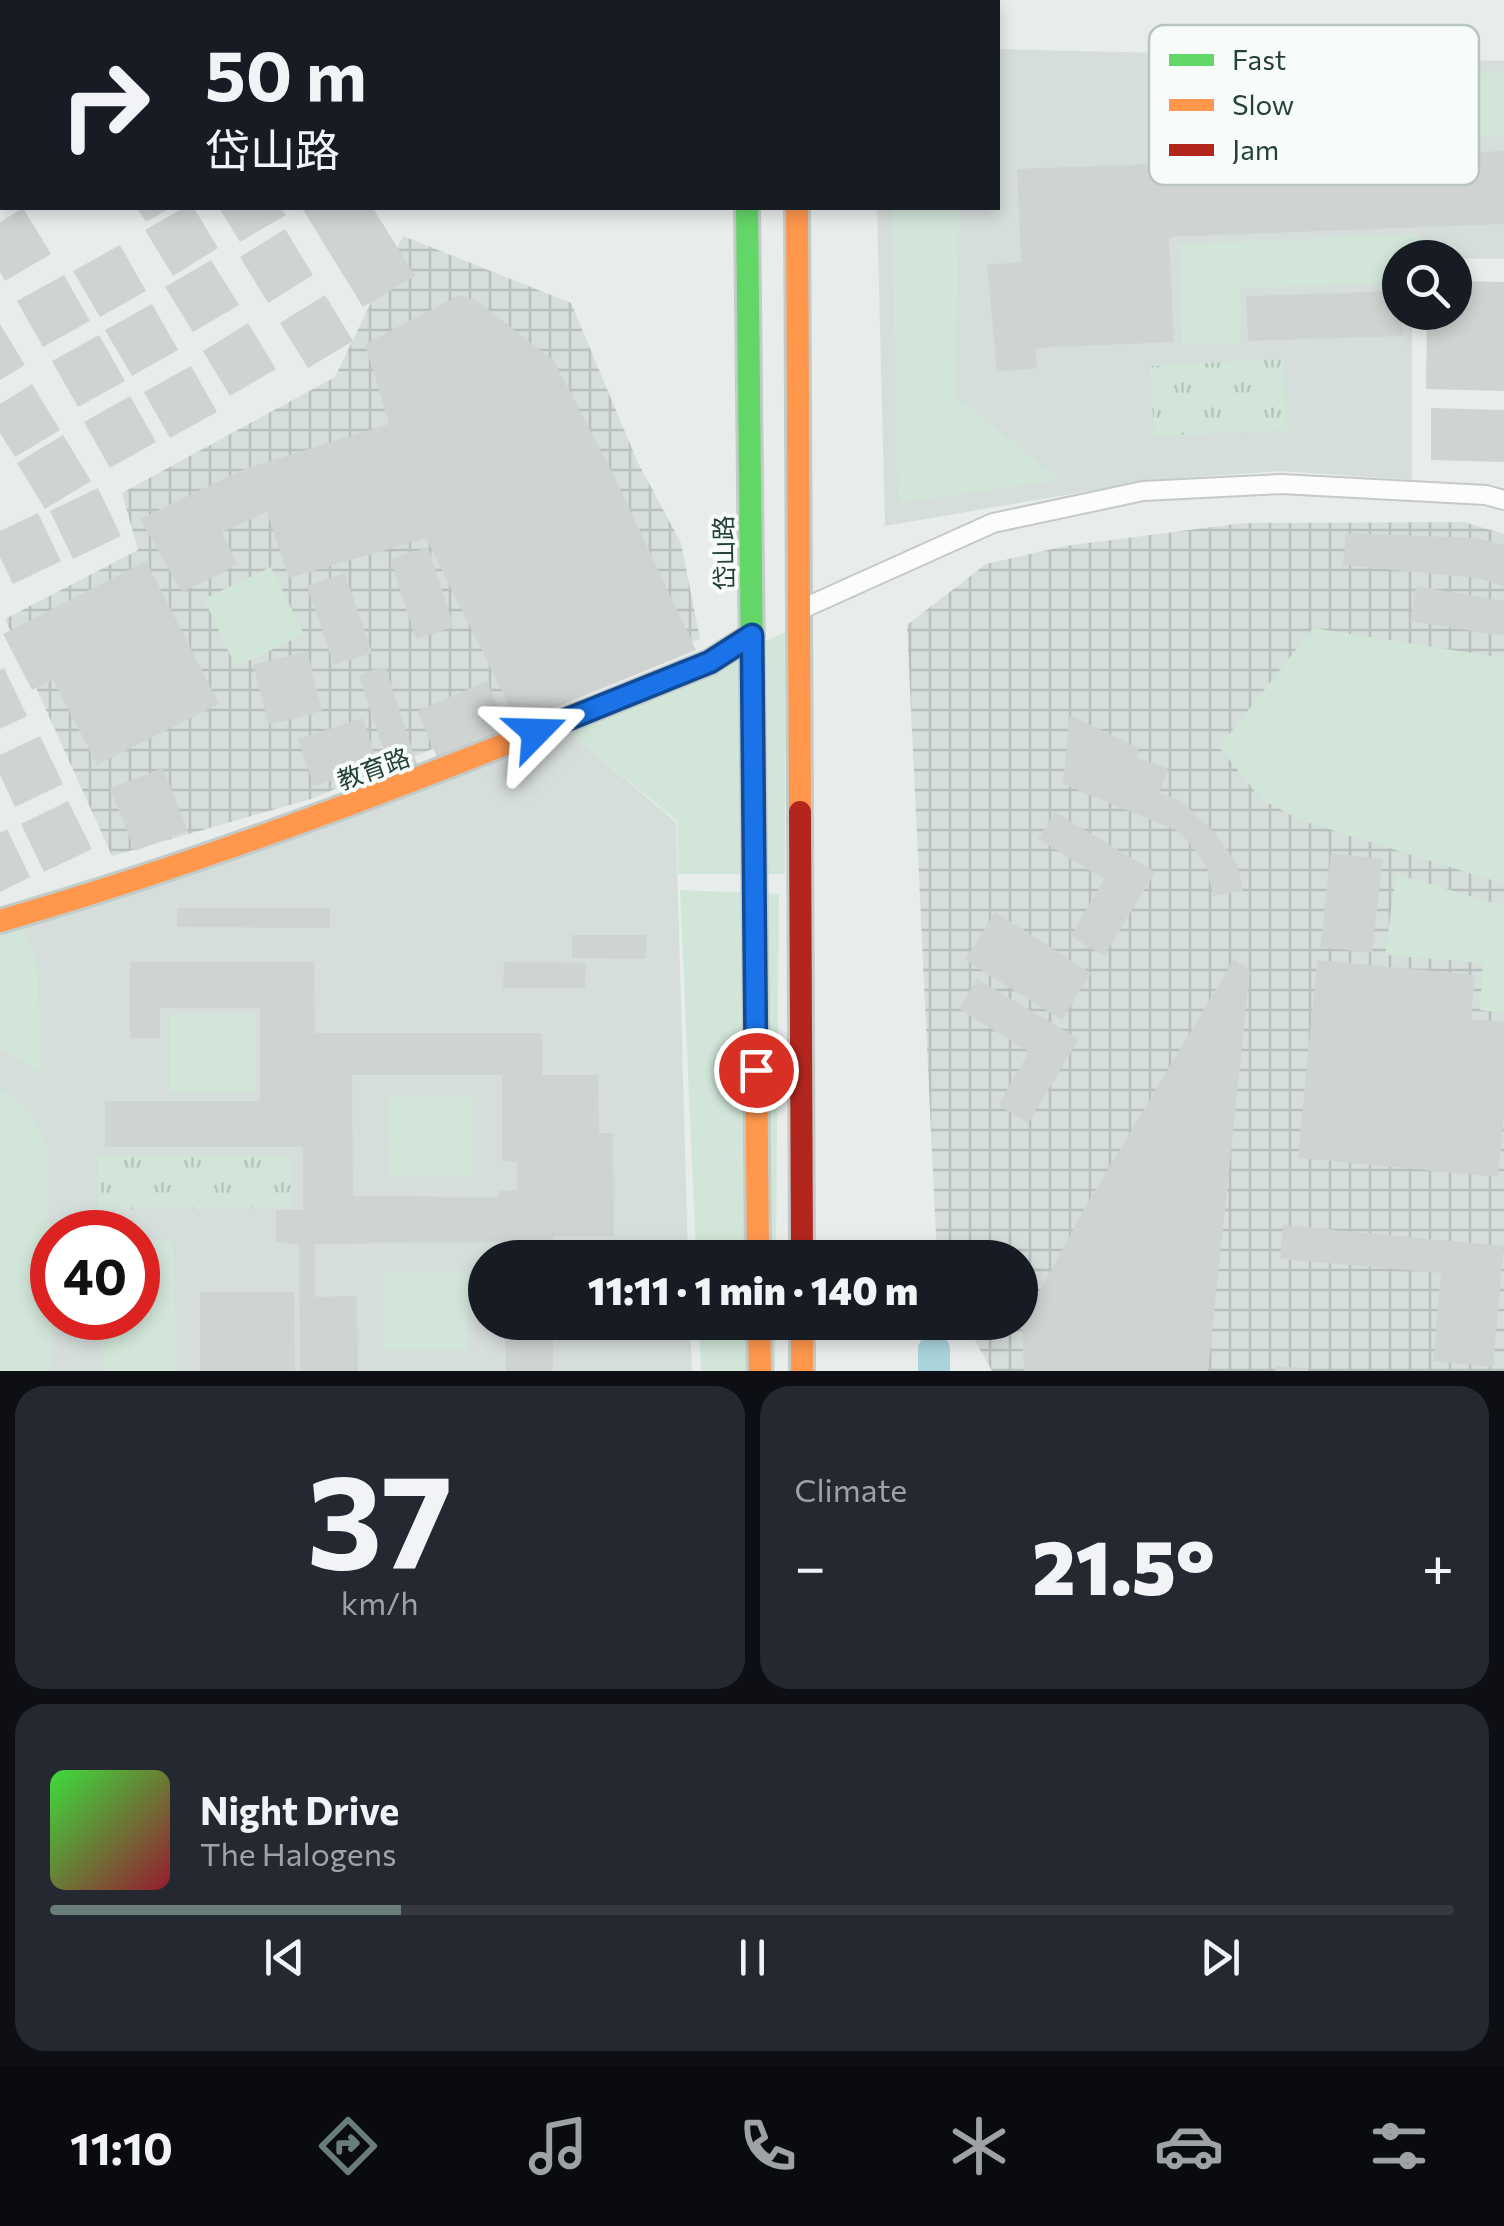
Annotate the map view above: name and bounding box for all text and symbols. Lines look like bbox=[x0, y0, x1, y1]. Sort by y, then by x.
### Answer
legend bbox=[1149, 25, 1479, 185]
text: 50 m bbox=[205, 30, 367, 115]
icon: right bbox=[40, 40, 170, 170]
text: Fast bbox=[1232, 42, 1286, 76]
text: Slow bbox=[1232, 87, 1294, 121]
text: 岱山路 bbox=[205, 121, 340, 176]
text: Jam bbox=[1232, 132, 1279, 166]
map controls bbox=[1382, 240, 1472, 330]
button: search bbox=[1382, 240, 1472, 330]
street label: 岱山路 bbox=[707, 515, 739, 591]
position arrow bbox=[484, 680, 588, 784]
street label: 教育路 bbox=[333, 741, 413, 795]
pin bbox=[714, 1028, 799, 1113]
icon: arrive bbox=[729, 1043, 784, 1098]
speed limit sign: 40 bbox=[30, 1210, 160, 1340]
text: 11:11 · 1 min · 140 m bbox=[588, 1266, 918, 1313]
text: 37 bbox=[307, 1437, 453, 1596]
text: Climate bbox=[795, 1469, 907, 1509]
text: 21.5° bbox=[1032, 1519, 1215, 1610]
text: − bbox=[795, 1531, 826, 1598]
text: + bbox=[1422, 1531, 1454, 1598]
text: km/h bbox=[341, 1582, 419, 1622]
text: Night Drive bbox=[200, 1786, 399, 1833]
text: The Halogens bbox=[200, 1833, 397, 1873]
icon: previous bbox=[257, 1930, 312, 1985]
icon: pause bbox=[725, 1930, 780, 1985]
icon: next bbox=[1193, 1930, 1248, 1985]
icon: directions bbox=[313, 2111, 383, 2181]
icon: music bbox=[523, 2111, 593, 2181]
icon: phone bbox=[733, 2111, 803, 2181]
icon: climate bbox=[944, 2111, 1014, 2181]
icon: car bbox=[1154, 2111, 1224, 2181]
icon: filters bbox=[1364, 2111, 1434, 2181]
text: 11:10 bbox=[70, 2119, 173, 2174]

